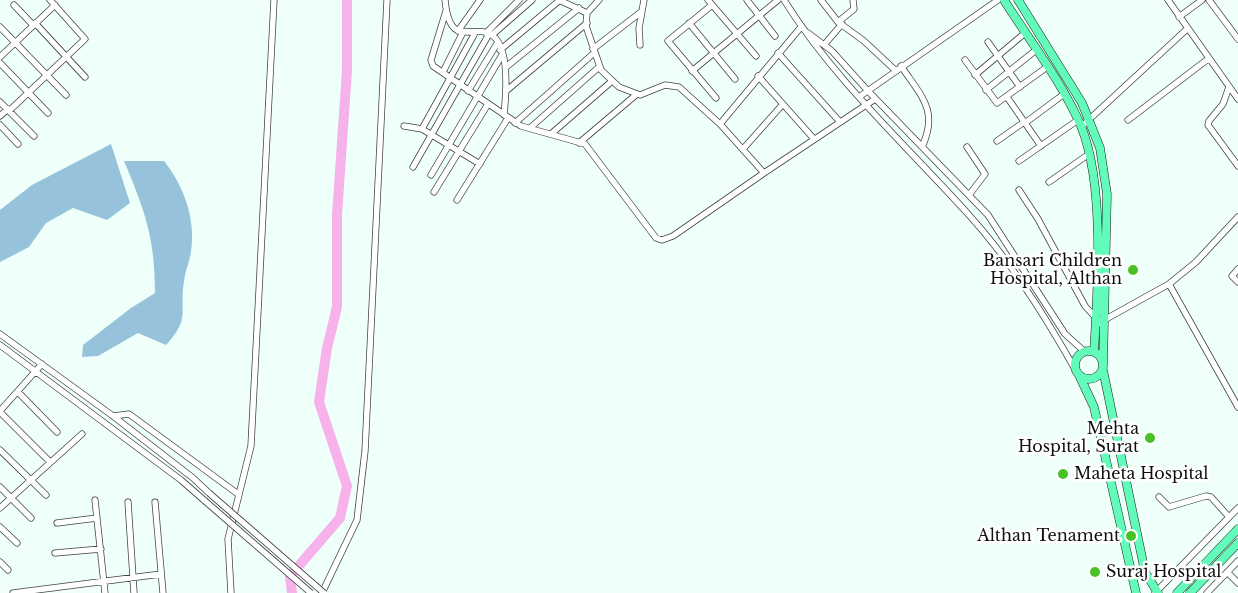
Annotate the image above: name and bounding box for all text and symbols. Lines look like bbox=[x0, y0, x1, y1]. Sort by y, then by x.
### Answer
place label: Bansari Children Hospital, Althan bbox=[983, 251, 1122, 289]
marker: Bansari Children Hospital, Althan bbox=[1126, 263, 1140, 277]
place label: Mehta Hospital, Surat bbox=[1018, 419, 1139, 457]
marker: Mehta Hospital, Surat bbox=[1143, 431, 1157, 445]
place label: Maheta Hospital bbox=[1074, 464, 1209, 484]
marker: Maheta Hospital bbox=[1056, 467, 1070, 481]
place label: Althan Tenament bbox=[977, 526, 1120, 546]
marker: Althan Tenament bbox=[1124, 529, 1138, 543]
place label: Suraj Hospital bbox=[1106, 562, 1222, 582]
marker: Suraj Hospital bbox=[1088, 565, 1102, 579]

